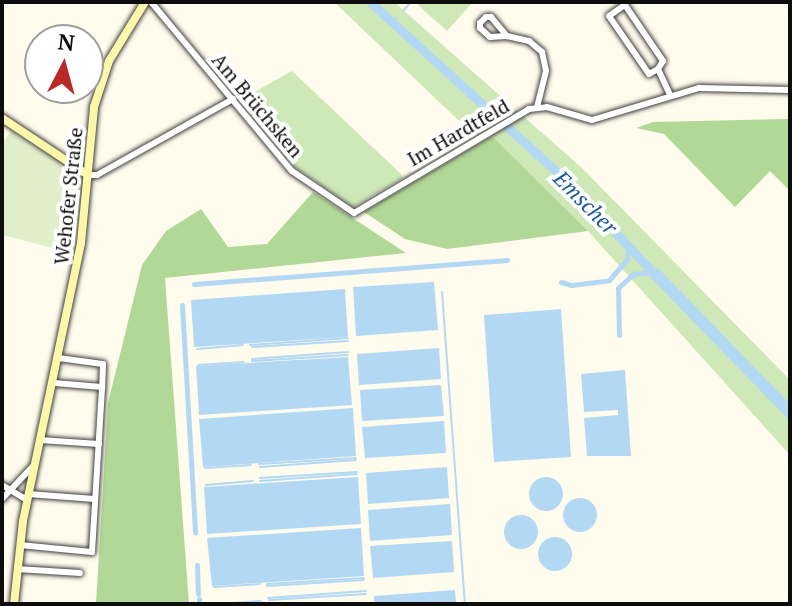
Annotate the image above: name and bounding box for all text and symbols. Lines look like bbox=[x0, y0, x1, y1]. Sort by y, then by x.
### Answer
north arrow bbox=[24, 24, 104, 104]
text: N bbox=[57, 26, 76, 57]
street label: Am Brüchsken bbox=[207, 48, 309, 162]
street label: Im Hardtfeld bbox=[403, 93, 513, 171]
street label: Wehofer Straße bbox=[49, 126, 87, 266]
water label: Emscher bbox=[549, 165, 623, 239]

